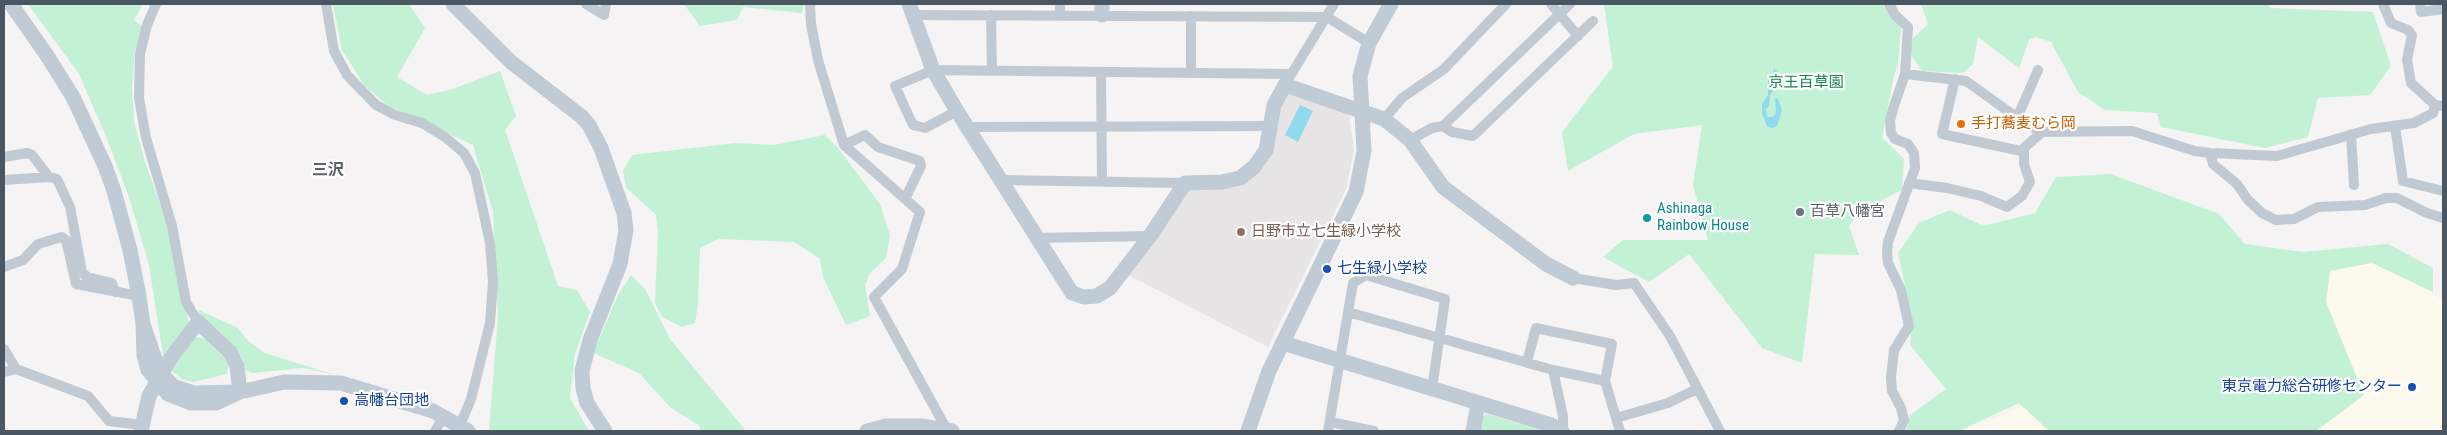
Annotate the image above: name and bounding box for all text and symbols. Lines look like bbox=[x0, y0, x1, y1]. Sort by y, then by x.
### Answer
park label: 京王百草園 bbox=[1769, 74, 1843, 92]
place label: 手打蕎麦むら岡 bbox=[1971, 115, 2076, 133]
marker: 手打蕎麦むら岡 bbox=[1955, 118, 1967, 130]
district label: 三沢 bbox=[312, 161, 344, 181]
place label: Ashinaga Rainbow House bbox=[1657, 200, 1749, 235]
place label: 百草八幡宮 bbox=[1810, 203, 1885, 221]
marker: 百草八幡宮 bbox=[1794, 206, 1806, 218]
marker: Ashinaga Rainbow House bbox=[1641, 212, 1653, 224]
place label: 日野市立七生緑小学校 bbox=[1251, 223, 1401, 241]
marker: 日野市立七生緑小学校 bbox=[1235, 226, 1247, 238]
place label: 七生緑小学校 bbox=[1337, 260, 1427, 278]
marker: 七生緑小学校 bbox=[1321, 263, 1333, 275]
place label: 東京電力総合研修センター bbox=[2222, 378, 2402, 396]
marker: 東京電力総合研修センター bbox=[2406, 381, 2418, 393]
place label: 高幡台団地 bbox=[354, 392, 429, 410]
marker: 高幡台団地 bbox=[338, 395, 350, 407]

